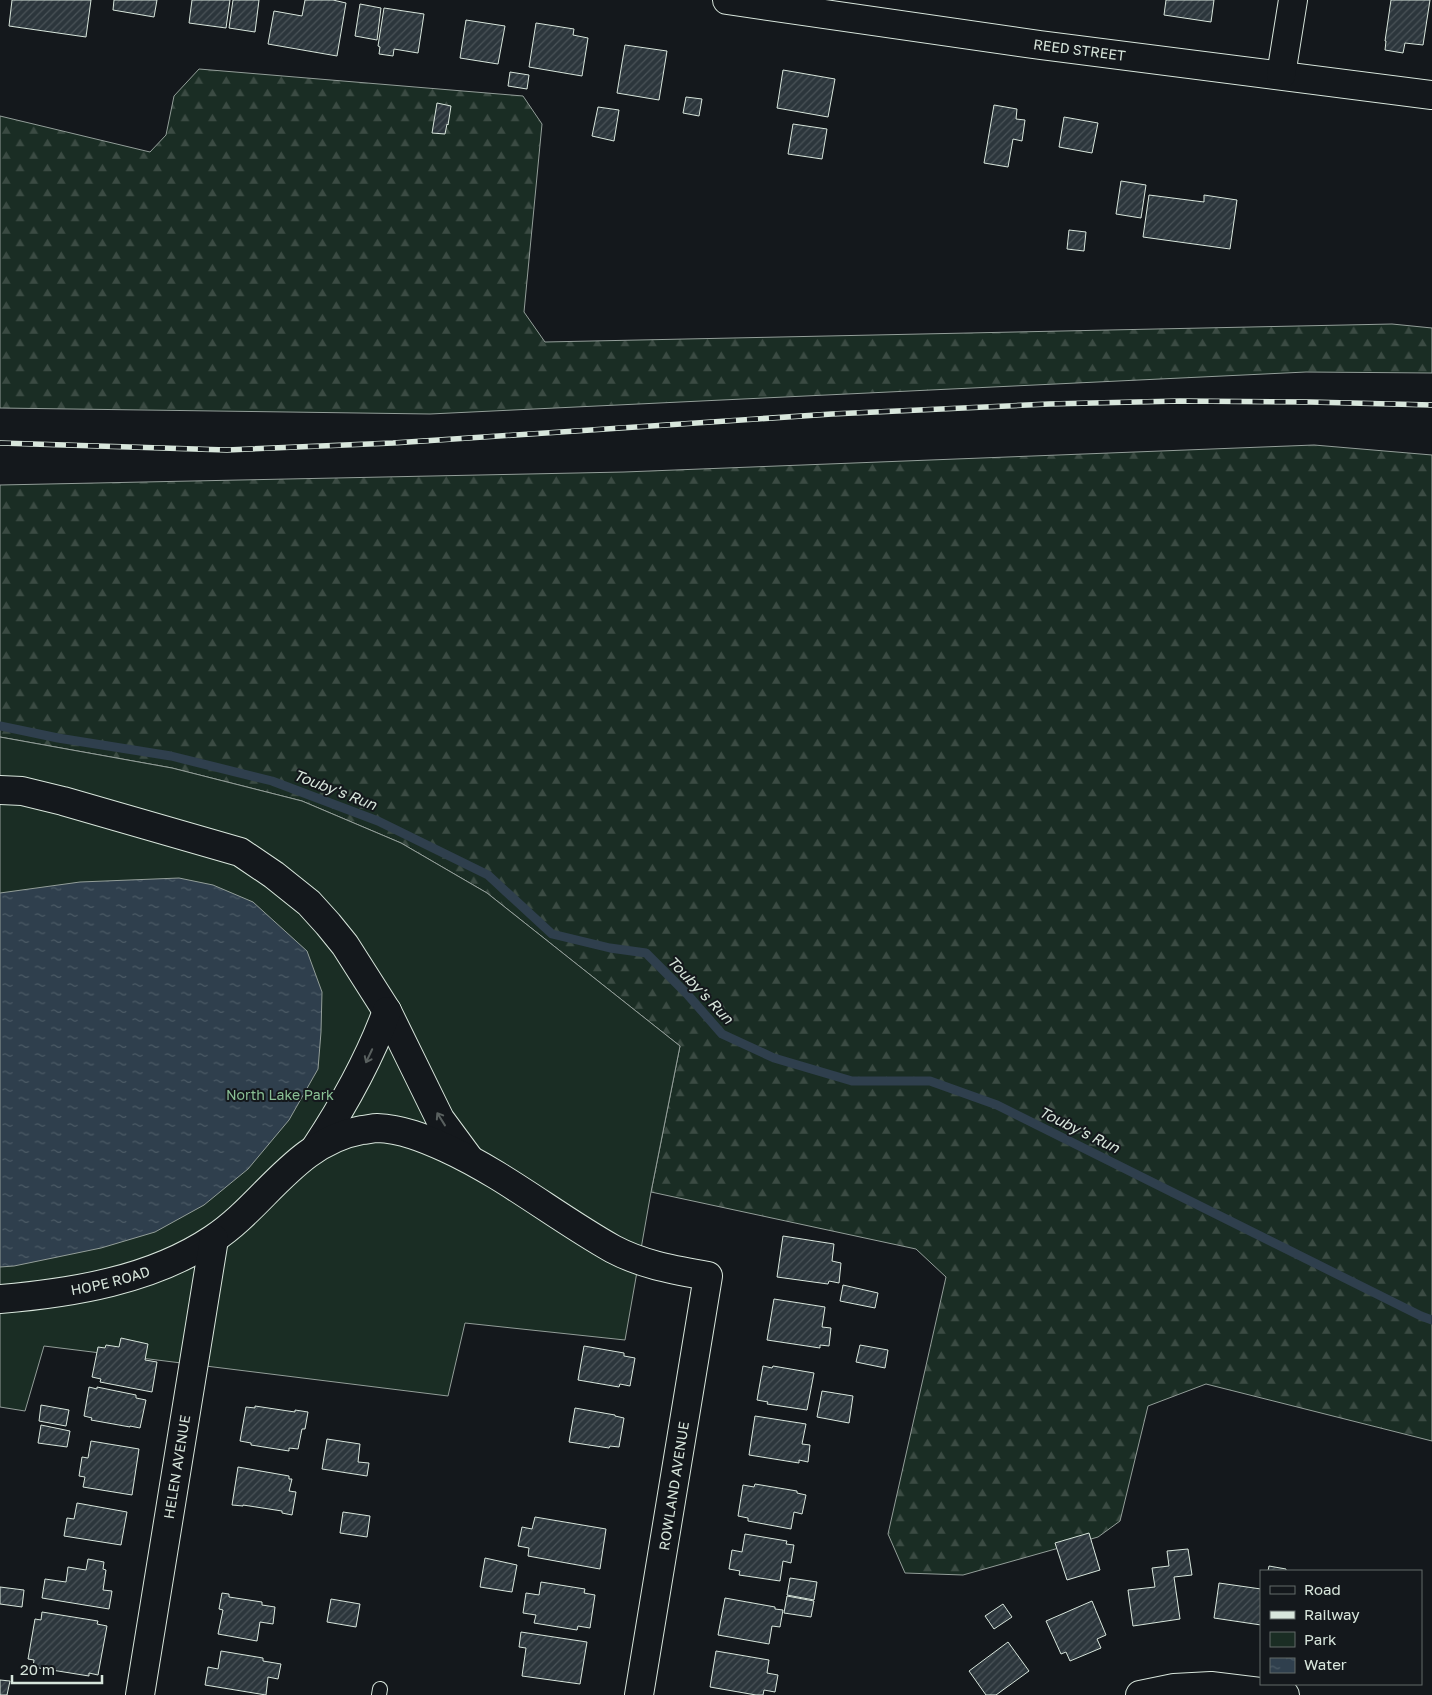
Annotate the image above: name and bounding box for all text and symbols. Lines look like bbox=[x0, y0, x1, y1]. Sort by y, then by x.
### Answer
street label: REED STREET bbox=[1032, 35, 1127, 64]
water label: Touby's Run bbox=[291, 765, 380, 814]
water label: Touby's Run bbox=[663, 952, 738, 1028]
one-way arrow bbox=[364, 1048, 373, 1063]
park label: North Lake Park bbox=[226, 1086, 334, 1103]
water label: Touby's Run bbox=[1036, 1102, 1123, 1158]
one-way arrow bbox=[435, 1112, 445, 1126]
street label: HOPE ROAD bbox=[69, 1262, 152, 1298]
street label: HELEN AVENUE bbox=[160, 1414, 193, 1520]
street label: ROWLAND AVENUE bbox=[655, 1420, 692, 1552]
legend bbox=[1260, 1570, 1422, 1685]
text: Road bbox=[1304, 1580, 1341, 1598]
text: Railway bbox=[1304, 1605, 1360, 1623]
text: Park bbox=[1304, 1630, 1337, 1648]
scale bar bbox=[12, 1652, 102, 1684]
text: Water bbox=[1304, 1655, 1347, 1673]
text: 20 m bbox=[20, 1660, 55, 1678]

